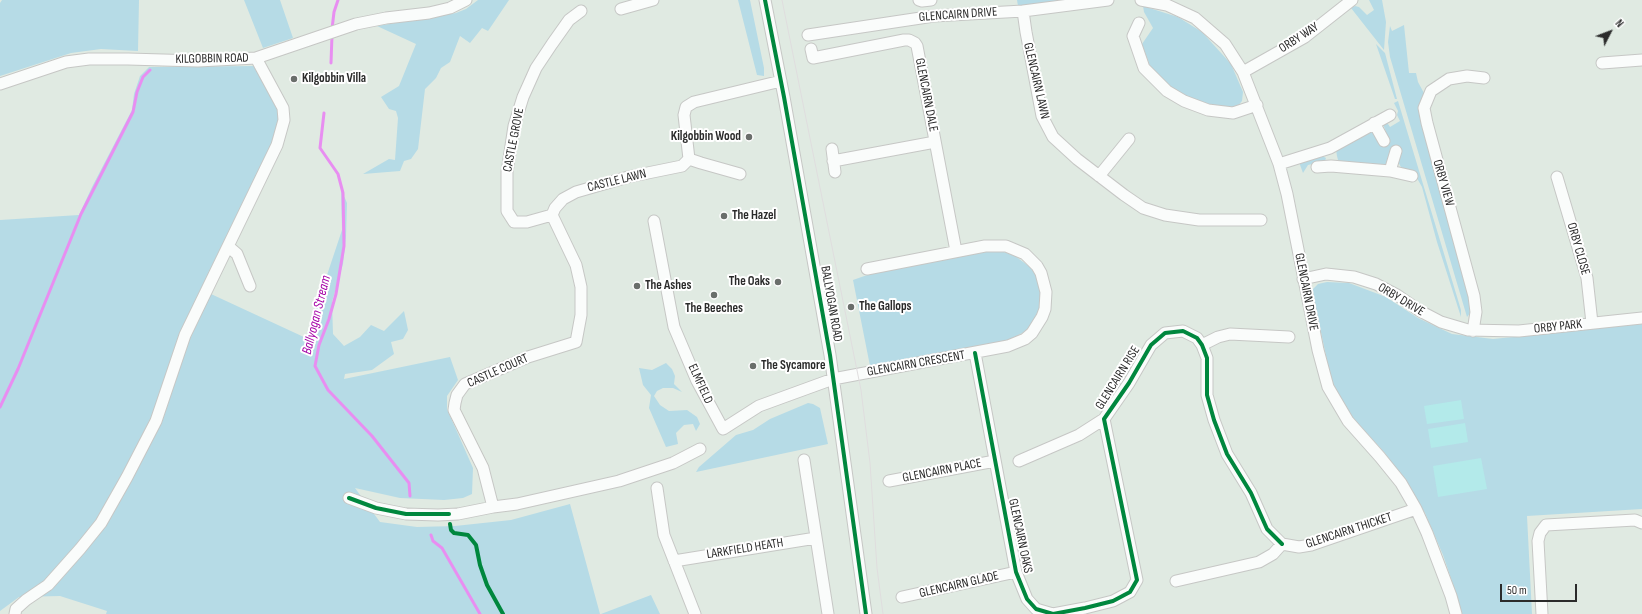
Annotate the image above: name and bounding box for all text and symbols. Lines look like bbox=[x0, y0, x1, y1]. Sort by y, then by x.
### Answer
street label: GLENCAIRN DRIVE bbox=[918, 4, 998, 26]
north arrow bbox=[1590, 12, 1630, 52]
text: N bbox=[1612, 17, 1626, 30]
street label: ORBY WAY bbox=[1276, 19, 1322, 57]
street label: GLENCAIRN LAWN bbox=[1020, 41, 1052, 121]
street label: KILGOBBIN ROAD bbox=[175, 51, 249, 67]
street label: GLENCAIRN DALE bbox=[911, 57, 941, 133]
place label: Kilgobbin Villa bbox=[302, 71, 366, 87]
marker: Kilgobbin Villa bbox=[289, 74, 299, 84]
street label: CASTLE GROVE bbox=[500, 107, 528, 173]
place label: Kilgobbin Wood bbox=[671, 129, 741, 145]
marker: Kilgobbin Wood bbox=[744, 132, 754, 142]
street label: ORBY VIEW bbox=[1429, 158, 1457, 208]
street label: CASTLE LAWN bbox=[586, 166, 648, 196]
place label: The Hazel bbox=[732, 208, 776, 224]
marker: The Hazel bbox=[719, 211, 729, 221]
street label: ORBY CLOSE bbox=[1563, 221, 1593, 277]
street label: GLENCAIRN DRIVE bbox=[1291, 252, 1321, 332]
street label: BALLYOGAN ROAD bbox=[817, 265, 845, 343]
water label: Ballyogan Stream bbox=[299, 274, 335, 356]
place label: The Oaks bbox=[729, 274, 770, 290]
marker: The Oaks bbox=[773, 277, 783, 287]
place label: The Ashes bbox=[645, 278, 691, 294]
street label: ORBY DRIVE bbox=[1375, 280, 1427, 320]
marker: The Ashes bbox=[632, 281, 642, 291]
marker: The Beeches bbox=[709, 290, 719, 300]
place label: The Gallops bbox=[859, 299, 912, 315]
place label: The Beeches bbox=[685, 301, 743, 317]
marker: The Gallops bbox=[846, 302, 856, 312]
street label: ORBY PARK bbox=[1533, 317, 1583, 337]
street label: GLENCAIRN RISE bbox=[1092, 343, 1144, 413]
street label: GLENCAIRN CRESCENT bbox=[866, 348, 966, 380]
street label: CASTLE COURT bbox=[465, 351, 531, 391]
place label: The Sycamore bbox=[761, 358, 825, 374]
marker: The Sycamore bbox=[748, 361, 758, 371]
street label: ELMFIELD bbox=[684, 362, 716, 406]
street label: GLENCAIRN PLACE bbox=[901, 456, 983, 486]
street label: GLENCAIRN OAKS bbox=[1004, 497, 1036, 575]
street label: GLENCAIRN THICKET bbox=[1304, 510, 1394, 552]
street label: LARKFIELD HEATH bbox=[706, 535, 784, 563]
street label: GLENCAIRN GLADE bbox=[918, 568, 1000, 602]
scale bar bbox=[1502, 576, 1579, 602]
text: 50 m bbox=[1507, 583, 1527, 598]

